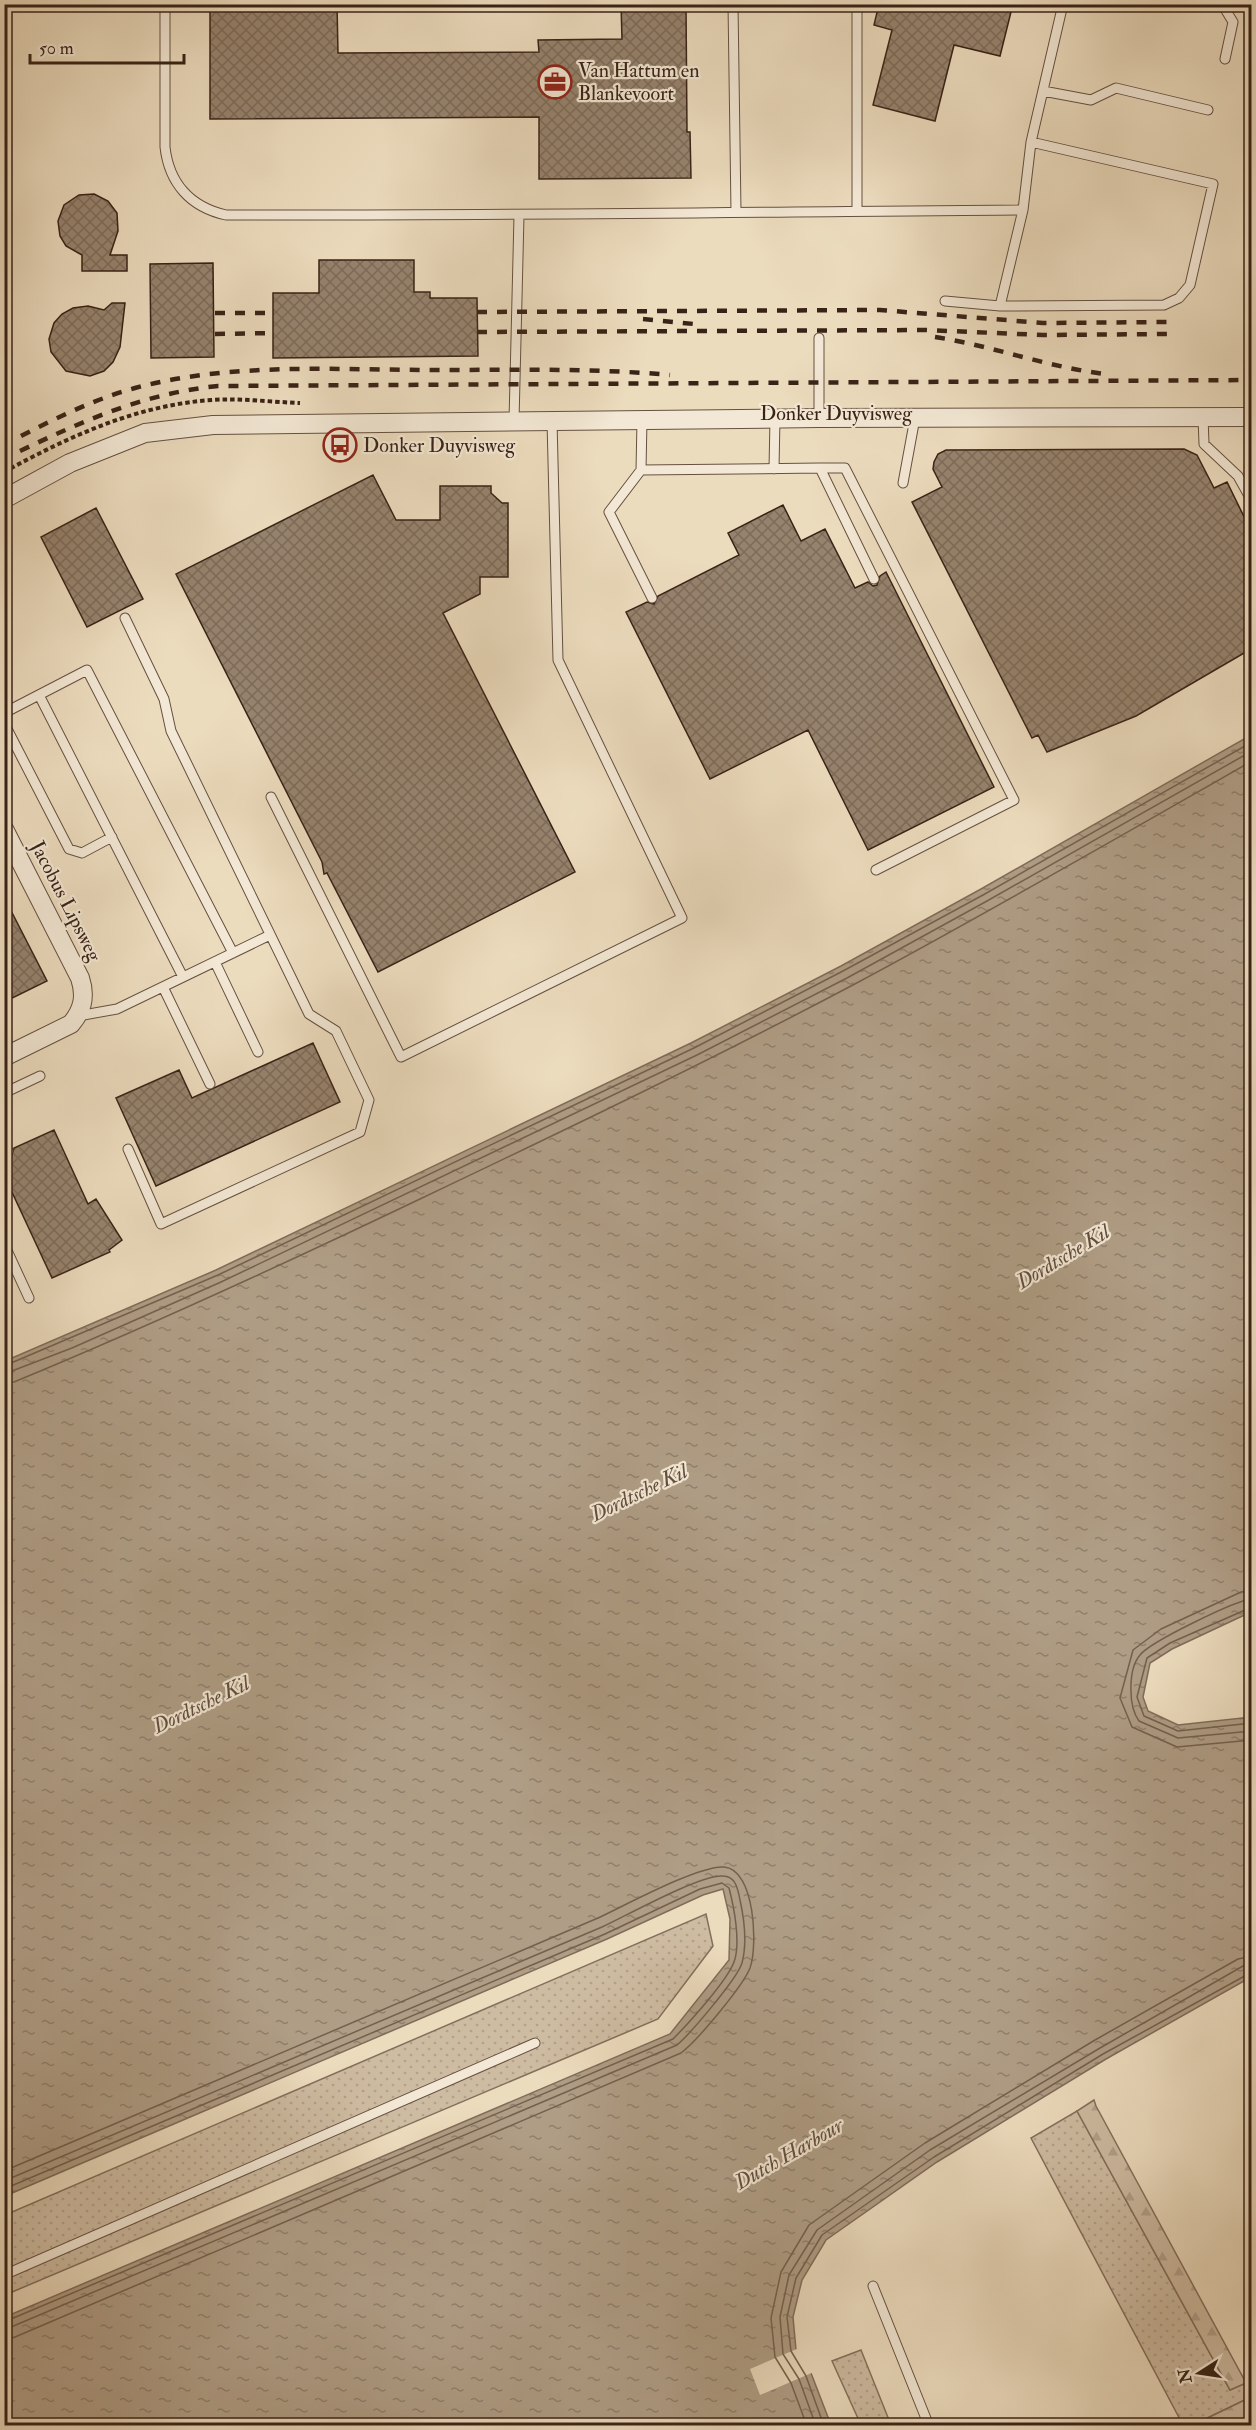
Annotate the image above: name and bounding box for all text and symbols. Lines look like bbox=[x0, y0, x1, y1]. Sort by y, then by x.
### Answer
scale bar bbox=[30, 27, 184, 65]
text: 50 m bbox=[39, 37, 74, 60]
place label: Van Hattum en Blankevoort bbox=[578, 58, 700, 106]
office icon: Van Hattum en Blankevoort bbox=[537, 64, 573, 100]
street label: Donker Duyvisweg bbox=[760, 401, 913, 426]
bus stop icon: Donker Duyvisweg bbox=[322, 427, 358, 463]
place label: Donker Duyvisweg bbox=[363, 433, 516, 458]
street label: Jacobus Lipsweg bbox=[24, 836, 108, 967]
water label: Dordtsche Kil bbox=[1011, 1218, 1116, 1296]
water label: Dordtsche Kil bbox=[585, 1457, 694, 1528]
water label: Dordtsche Kil bbox=[147, 1669, 256, 1740]
water label: Dutch Harbour bbox=[729, 2111, 849, 2196]
north arrow bbox=[1169, 2343, 1229, 2403]
text: N bbox=[1174, 2366, 1197, 2386]

